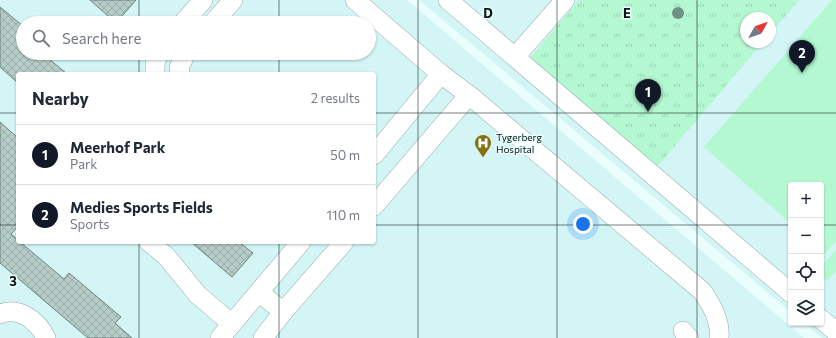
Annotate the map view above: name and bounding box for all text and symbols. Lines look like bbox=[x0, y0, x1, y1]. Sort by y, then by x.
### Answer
text: D bbox=[483, 5, 493, 21]
text: E bbox=[623, 5, 631, 21]
north arrow bbox=[740, 12, 776, 48]
search box bbox=[16, 16, 376, 60]
icon: search bbox=[30, 27, 52, 49]
text: Search here bbox=[62, 29, 141, 47]
pin: 2 bbox=[789, 40, 815, 73]
pin: 1 bbox=[635, 79, 661, 112]
text: Nearby bbox=[32, 88, 89, 109]
text: 2 results bbox=[311, 90, 360, 106]
place label: Tygerberg Hospital bbox=[496, 131, 543, 155]
hospital icon: Tygerberg Hospital bbox=[473, 133, 493, 158]
text: Meerhof Park bbox=[70, 138, 165, 156]
text: 1 bbox=[42, 147, 48, 163]
text: 50 m bbox=[330, 147, 360, 163]
text: Park bbox=[70, 156, 97, 172]
map controls bbox=[788, 182, 824, 326]
button: + bbox=[788, 182, 824, 218]
text: Medies Sports Fields bbox=[70, 198, 213, 216]
text: 2 bbox=[41, 207, 49, 223]
text: 110 m bbox=[327, 207, 360, 223]
your location bbox=[573, 214, 593, 234]
text: Sports bbox=[70, 216, 110, 232]
button: − bbox=[788, 218, 824, 254]
button: locate bbox=[788, 254, 824, 290]
text: 3 bbox=[9, 273, 17, 289]
button: layers bbox=[788, 290, 824, 326]

